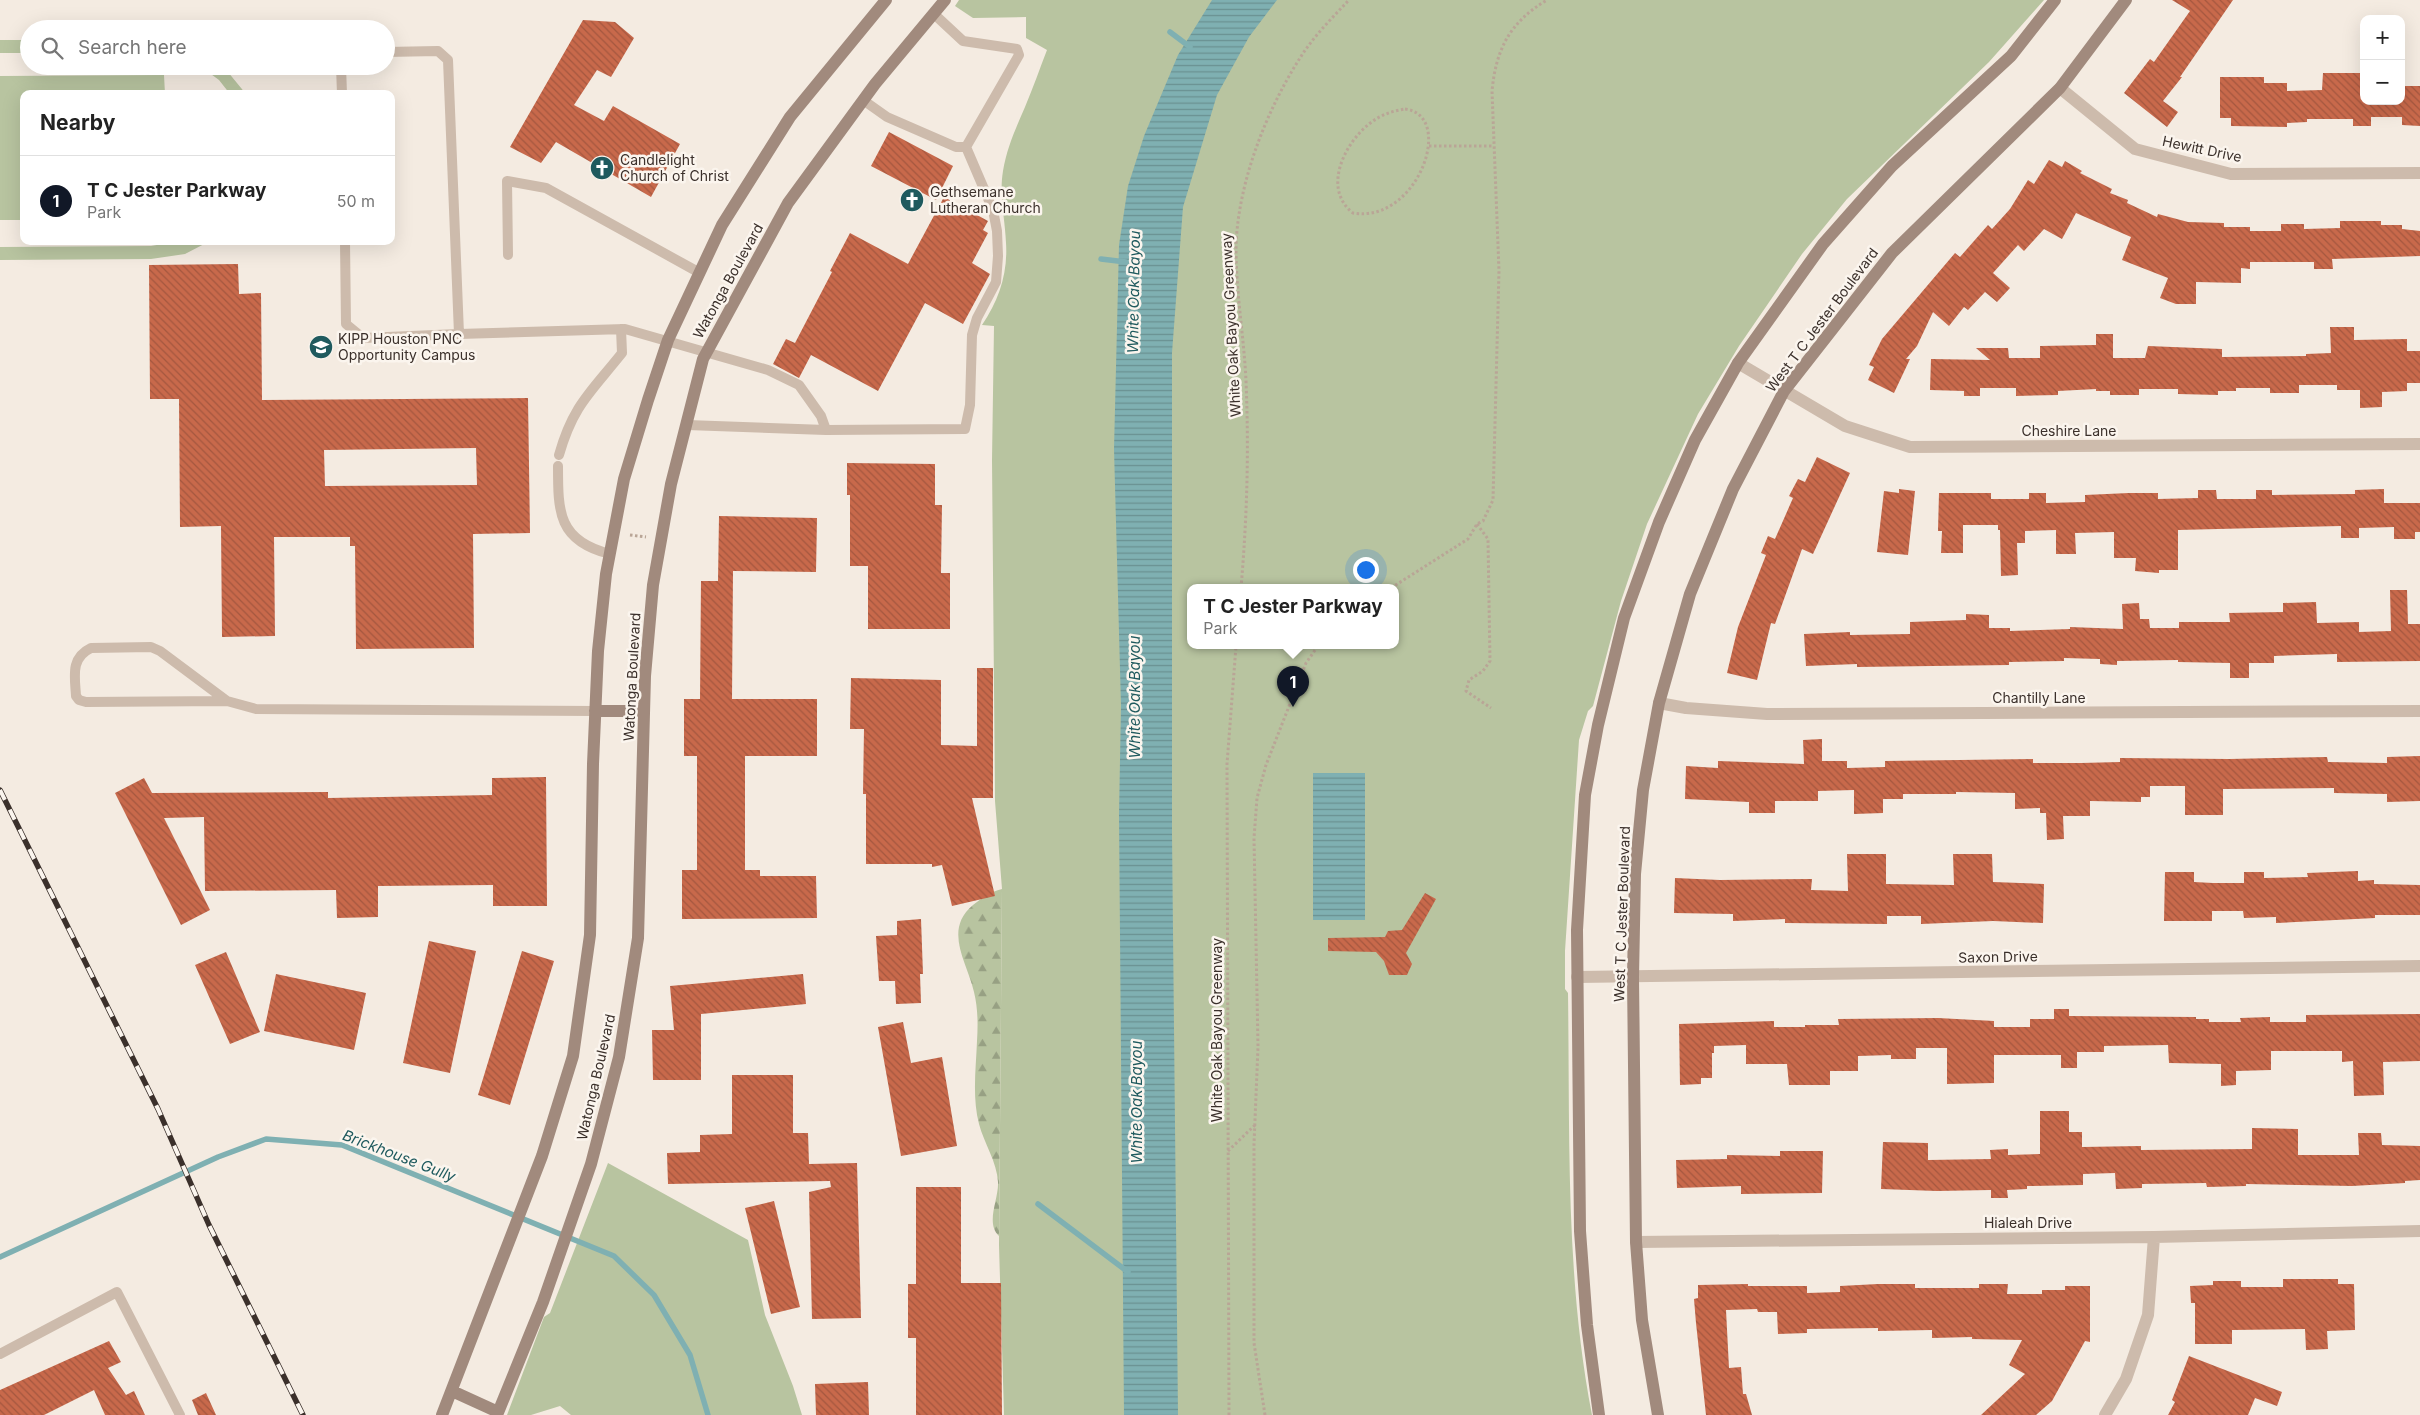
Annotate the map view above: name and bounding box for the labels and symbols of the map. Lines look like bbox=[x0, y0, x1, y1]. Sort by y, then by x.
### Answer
street label: Hewitt Drive bbox=[2161, 132, 2243, 165]
place label: Candlelight Church of Christ bbox=[620, 151, 729, 184]
church icon: Candlelight Church of Christ bbox=[589, 155, 615, 181]
place label: Gethsemane Lutheran Church bbox=[930, 183, 1041, 216]
church icon: Gethsemane Lutheran Church bbox=[899, 187, 925, 213]
street label: Watonga Boulevard bbox=[689, 220, 766, 341]
water label: White Oak Bayou bbox=[1123, 230, 1144, 354]
street label: White Oak Bayou Greenway bbox=[1217, 232, 1244, 417]
street label: West T C Jester Boulevard bbox=[1762, 244, 1881, 395]
place label: KIPP Houston PNC Opportunity Campus bbox=[338, 330, 476, 363]
school or university icon: KIPP Houston PNC Opportunity Campus bbox=[308, 334, 334, 360]
street label: Cheshire Lane bbox=[2021, 422, 2117, 439]
your location bbox=[1353, 557, 1379, 583]
street label: Watonga Boulevard bbox=[620, 612, 643, 742]
water label: White Oak Bayou bbox=[1125, 635, 1144, 758]
pin: 1 bbox=[1277, 666, 1309, 707]
street label: Chantilly Lane bbox=[1992, 689, 2086, 706]
street label: West T C Jester Boulevard bbox=[1610, 826, 1633, 1002]
street label: White Oak Bayou Greenway bbox=[1208, 938, 1225, 1122]
street label: Saxon Drive bbox=[1958, 947, 2038, 966]
street label: Watonga Boulevard bbox=[573, 1012, 618, 1142]
water label: White Oak Bayou bbox=[1127, 1040, 1146, 1163]
water label: Brickhouse Gully bbox=[340, 1125, 459, 1186]
street label: Hialeah Drive bbox=[1984, 1214, 2072, 1231]

